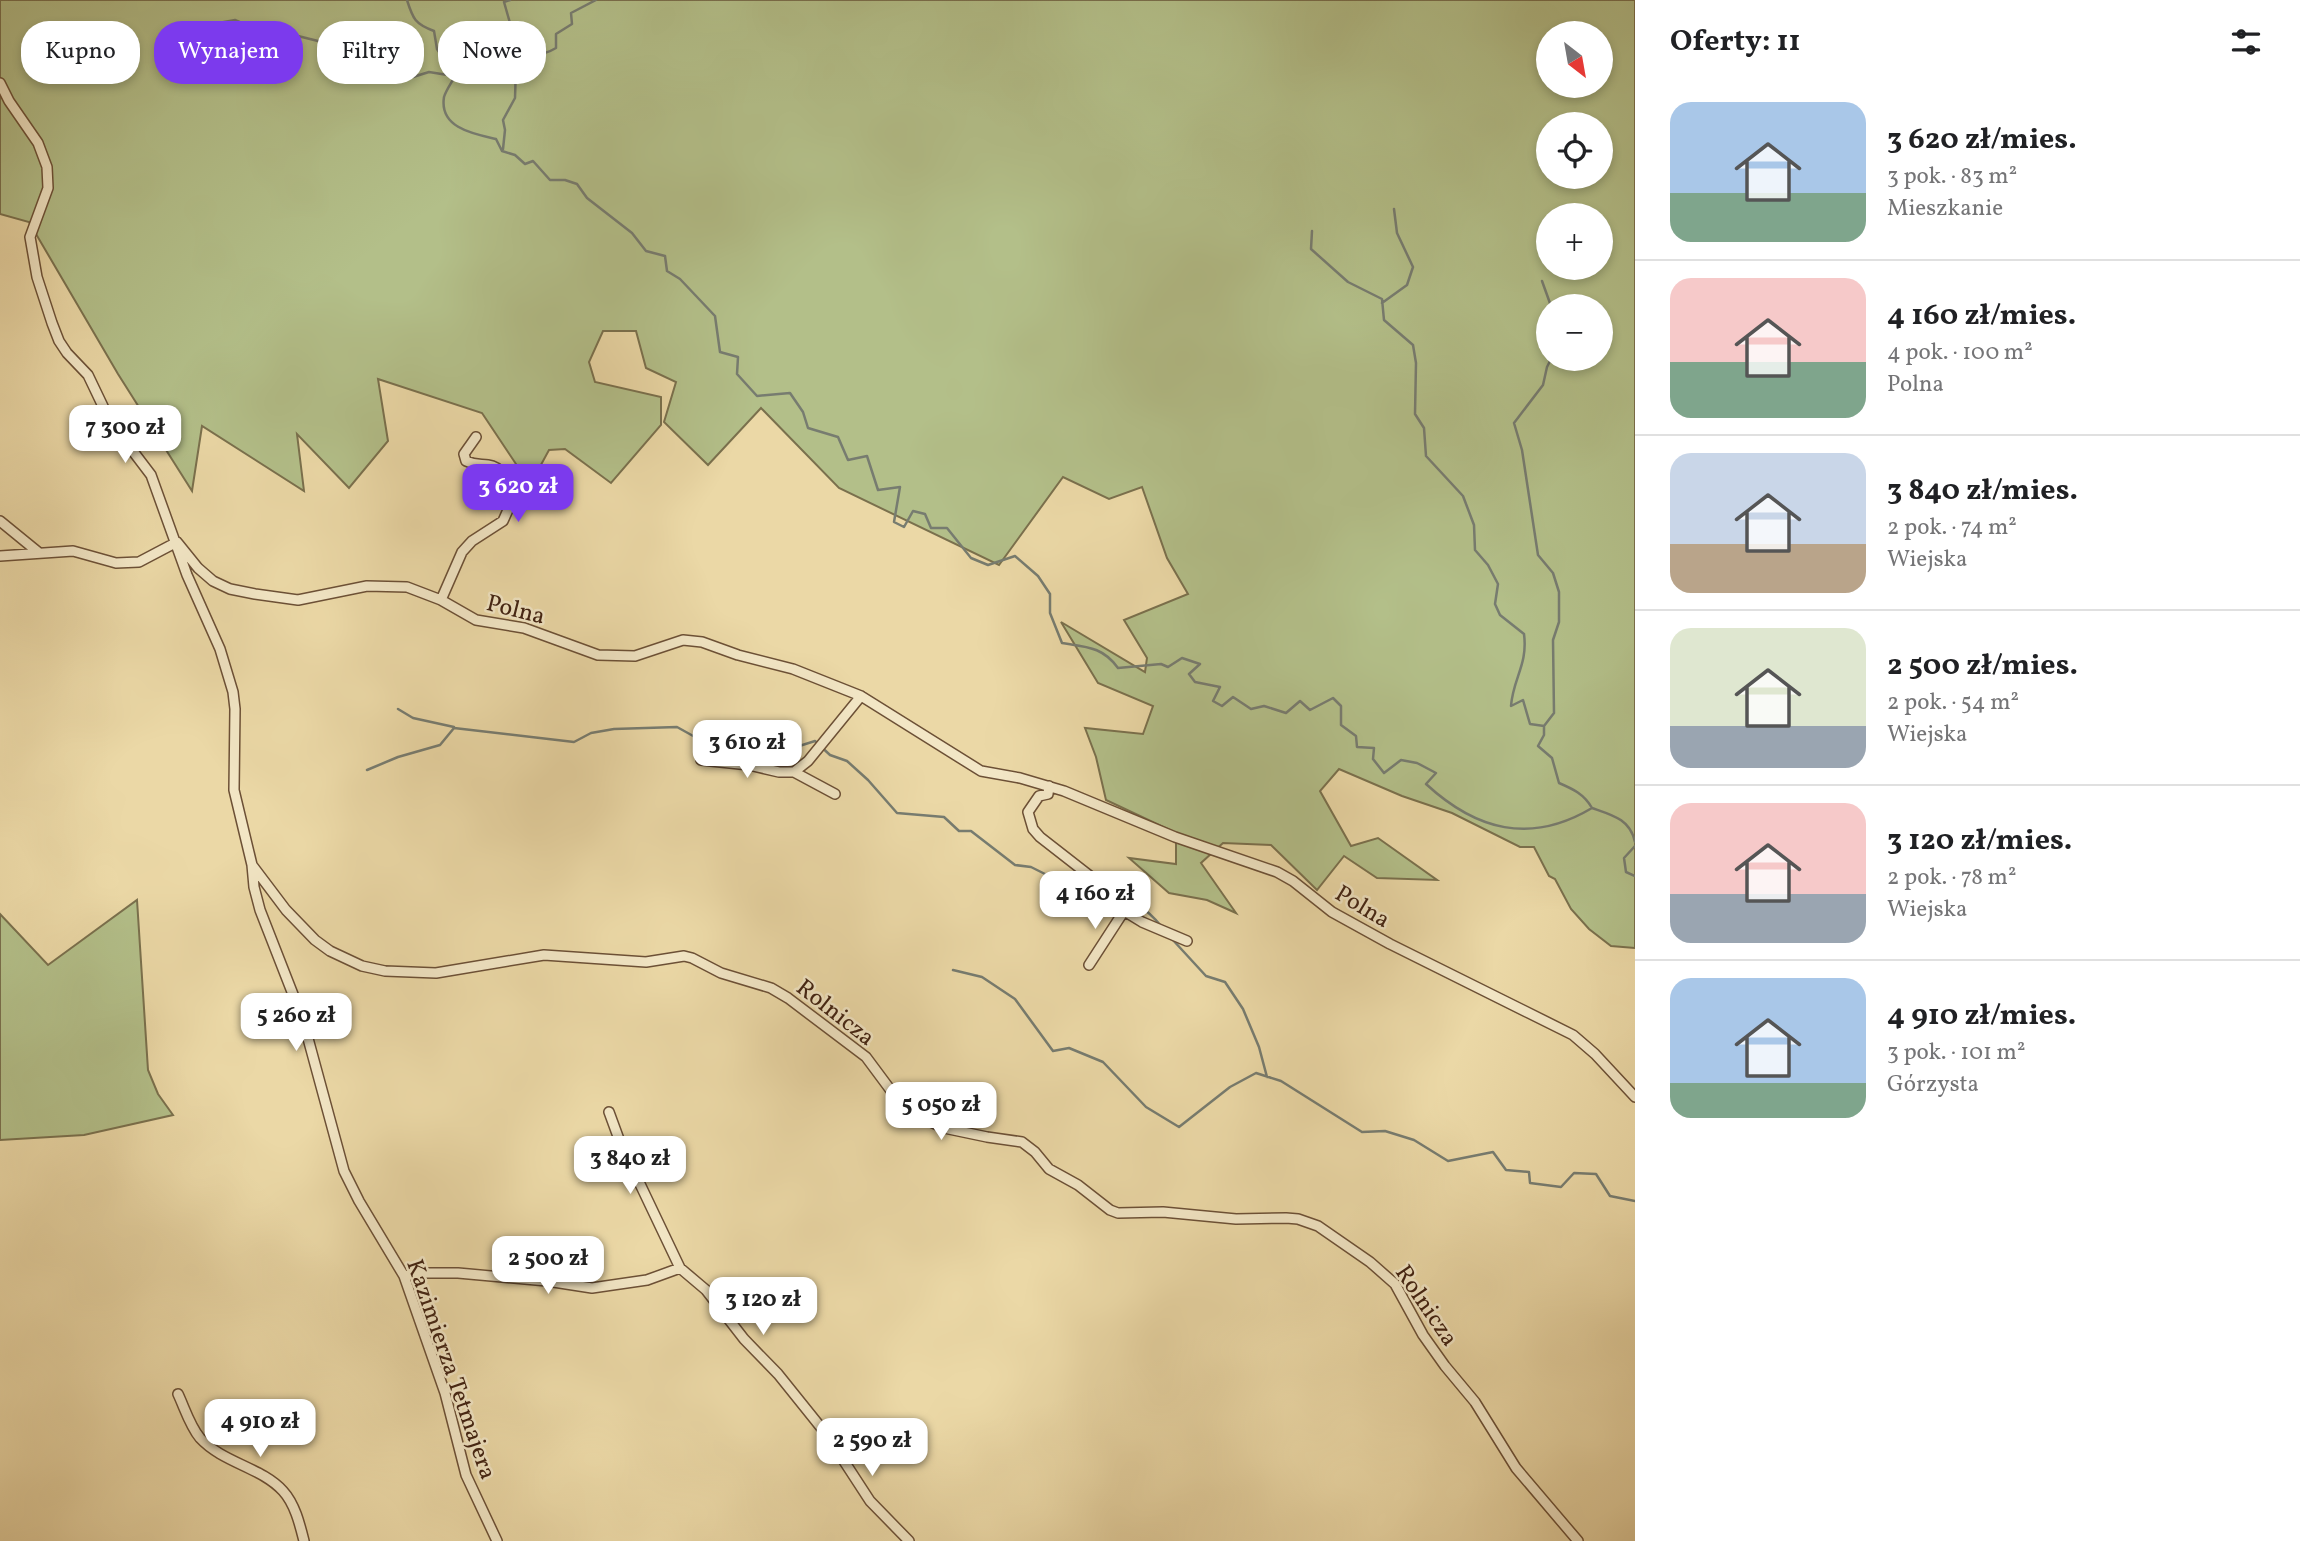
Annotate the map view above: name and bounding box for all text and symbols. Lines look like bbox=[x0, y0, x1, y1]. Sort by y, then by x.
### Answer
chip: Kupno bbox=[21, 21, 140, 84]
chip: Wynajem bbox=[154, 21, 303, 84]
chip: Filtry bbox=[317, 21, 424, 84]
chip: Nowe bbox=[438, 21, 546, 84]
north arrow bbox=[1536, 21, 1614, 98]
map controls bbox=[1536, 21, 1613, 371]
text: Oferty: 11 bbox=[1670, 21, 1801, 63]
icon: filters bbox=[2227, 23, 2265, 61]
button: locate bbox=[1536, 112, 1613, 189]
text: 3 620 zł/mies. bbox=[1887, 119, 2077, 161]
icon: home bbox=[1726, 130, 1810, 214]
text: 3 pok. · 83 m² bbox=[1887, 161, 2017, 193]
text: Mieszkanie bbox=[1887, 193, 2003, 225]
button: + bbox=[1536, 203, 1613, 280]
button: − bbox=[1536, 294, 1613, 371]
text: 4 160 zł/mies. bbox=[1887, 295, 2076, 337]
icon: home bbox=[1726, 306, 1810, 390]
text: 4 pok. · 100 m² bbox=[1887, 337, 2033, 369]
text: Polna bbox=[1887, 369, 1944, 401]
pin: 7 300 zł bbox=[53, 406, 197, 465]
text: 7 300 zł bbox=[85, 412, 165, 444]
pin: 3 620 zł bbox=[446, 464, 590, 524]
text: 3 840 zł/mies. bbox=[1887, 470, 2078, 512]
text: 3 620 zł bbox=[478, 471, 558, 503]
icon: home bbox=[1726, 481, 1810, 565]
text: 2 pok. · 74 m² bbox=[1887, 512, 2017, 544]
text: Wiejska bbox=[1887, 544, 1968, 576]
street label: Polna bbox=[483, 587, 548, 635]
text: 2 500 zł/mies. bbox=[1887, 645, 2078, 687]
icon: home bbox=[1726, 656, 1810, 740]
text: 2 pok. · 54 m² bbox=[1887, 687, 2019, 719]
text: Wiejska bbox=[1887, 719, 1968, 751]
pin: 3 610 zł bbox=[675, 720, 819, 780]
text: 3 610 zł bbox=[709, 727, 785, 759]
text: 3 120 zł/mies. bbox=[1887, 820, 2072, 862]
icon: home bbox=[1726, 831, 1810, 915]
text: 2 pok. · 78 m² bbox=[1887, 862, 2016, 894]
pin: 4 160 zł bbox=[1023, 872, 1167, 931]
text: 4 160 zł bbox=[1056, 878, 1134, 910]
street label: Polna bbox=[1328, 878, 1396, 938]
text: Wiejska bbox=[1887, 894, 1968, 926]
street label: Rolnicza bbox=[788, 972, 881, 1055]
pin: 5 260 zł bbox=[224, 993, 368, 1053]
text: 4 910 zł/mies. bbox=[1887, 995, 2076, 1037]
text: 5 260 zł bbox=[257, 1000, 335, 1032]
icon: home bbox=[1726, 1006, 1810, 1090]
text: 3 pok. · 101 m² bbox=[1887, 1037, 2025, 1069]
text: Górzysta bbox=[1887, 1069, 1979, 1101]
pin: 5 050 zł bbox=[869, 1082, 1013, 1142]
text: 5 050 zł bbox=[902, 1089, 980, 1121]
pin: 3 840 zł bbox=[558, 1136, 702, 1196]
text: 3 840 zł bbox=[590, 1143, 670, 1175]
pin: 2 500 zł bbox=[476, 1236, 620, 1296]
text: 2 500 zł bbox=[508, 1243, 588, 1275]
street label: Kazimierza Tetmajera bbox=[396, 1255, 504, 1484]
street label: Rolnicza bbox=[1386, 1259, 1465, 1354]
pin: 3 120 zł bbox=[691, 1278, 835, 1337]
text: 3 120 zł bbox=[725, 1284, 801, 1316]
pin: 4 910 zł bbox=[188, 1400, 332, 1459]
text: 4 910 zł bbox=[221, 1406, 299, 1438]
pin: 2 590 zł bbox=[800, 1418, 944, 1478]
text: 2 590 zł bbox=[833, 1425, 911, 1457]

